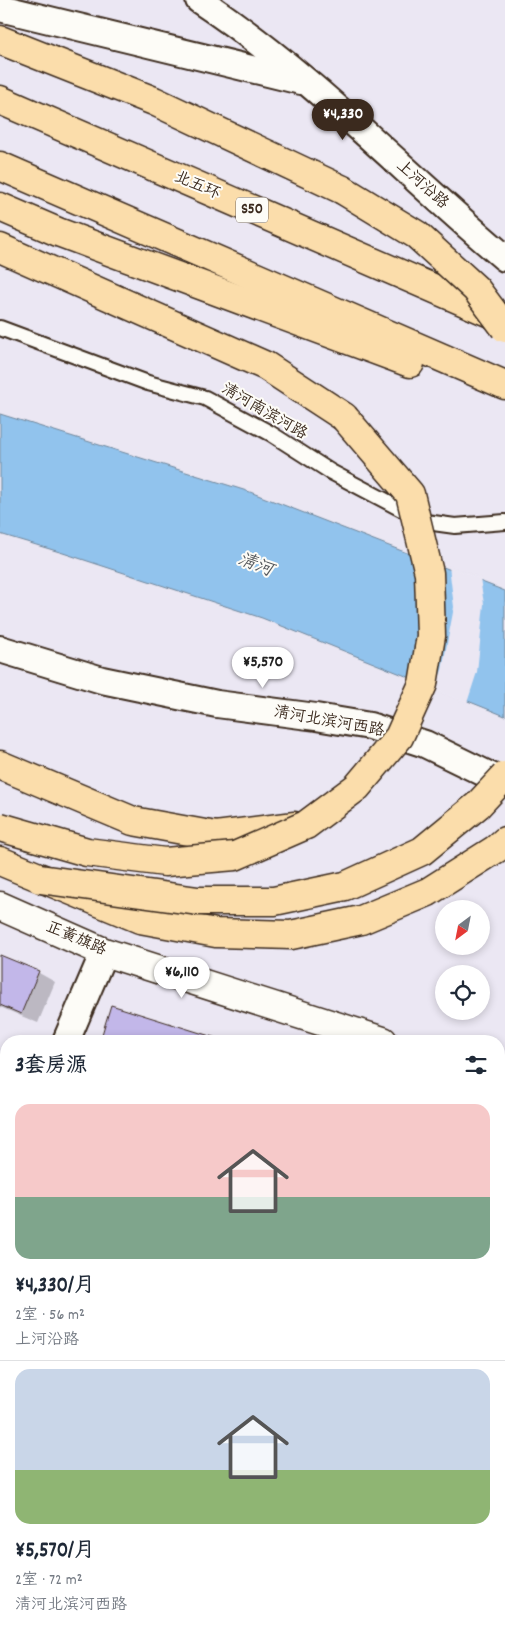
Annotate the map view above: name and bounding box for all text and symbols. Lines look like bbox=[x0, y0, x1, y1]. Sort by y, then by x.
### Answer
pin: ¥4,330 bbox=[302, 98, 384, 141]
text: ¥4,330 bbox=[323, 103, 363, 126]
street label: 上河沿路 bbox=[391, 155, 453, 215]
street label: 北五环 bbox=[170, 166, 224, 206]
road number: S50 bbox=[236, 198, 268, 222]
street label: 清河南滨河路 bbox=[217, 378, 311, 446]
water label: 清河 bbox=[234, 548, 279, 585]
pin: ¥5,570 bbox=[222, 646, 304, 689]
text: ¥5,570 bbox=[243, 651, 283, 674]
street label: 清河北滨河西路 bbox=[272, 701, 386, 743]
north arrow bbox=[435, 900, 490, 955]
map controls bbox=[435, 900, 490, 1020]
street label: 正黄旗路 bbox=[42, 916, 110, 962]
pin: ¥6,110 bbox=[141, 956, 223, 999]
text: ¥6,110 bbox=[165, 961, 199, 984]
button: locate bbox=[435, 965, 490, 1020]
icon: filters bbox=[462, 1051, 490, 1079]
text: 3套房源 bbox=[15, 1052, 87, 1082]
icon: home bbox=[208, 1136, 298, 1226]
text: ¥4,330/月 bbox=[15, 1272, 95, 1302]
text: 2室 · 56 m² bbox=[15, 1304, 85, 1327]
text: 上河沿路 bbox=[15, 1329, 79, 1352]
icon: home bbox=[208, 1402, 298, 1492]
text: ¥5,570/月 bbox=[15, 1537, 95, 1567]
text: 2室 · 72 m² bbox=[15, 1569, 83, 1592]
text: 清河北滨河西路 bbox=[15, 1594, 127, 1617]

